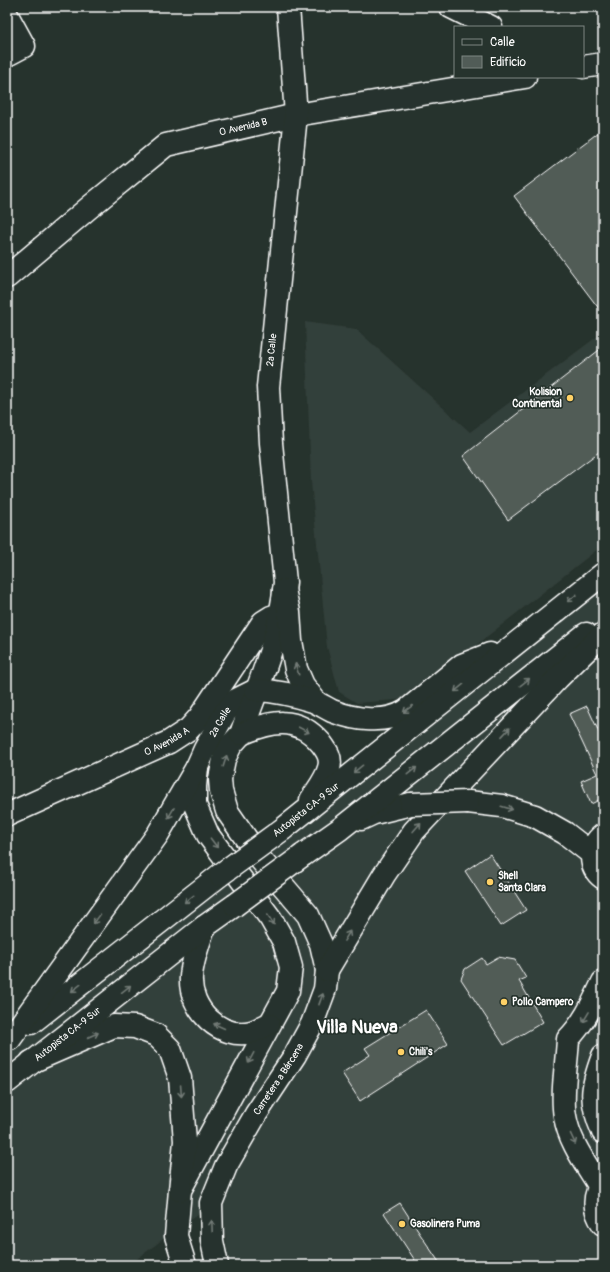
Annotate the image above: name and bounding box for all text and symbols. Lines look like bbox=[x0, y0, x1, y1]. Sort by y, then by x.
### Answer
legend bbox=[454, 26, 584, 78]
text: Calle bbox=[490, 35, 515, 50]
text: Edificio bbox=[490, 55, 526, 70]
street label: 0 Avenida B bbox=[218, 116, 269, 139]
street label: 2a Calle bbox=[264, 333, 279, 367]
place label: Kolision Continental bbox=[512, 386, 562, 410]
marker: Kolision Continental bbox=[565, 393, 575, 403]
one-way arrow bbox=[567, 594, 578, 602]
one-way arrow bbox=[293, 662, 300, 675]
one-way arrow bbox=[519, 678, 530, 686]
one-way arrow bbox=[454, 683, 465, 692]
street label: 2a Calle bbox=[207, 704, 234, 739]
one-way arrow bbox=[403, 705, 414, 713]
street label: 0 Avenida A bbox=[142, 724, 192, 758]
one-way arrow bbox=[298, 726, 310, 734]
one-way arrow bbox=[501, 728, 510, 738]
one-way arrow bbox=[221, 755, 229, 767]
one-way arrow bbox=[353, 765, 364, 774]
one-way arrow bbox=[406, 767, 417, 776]
street label: Autopista CA-9 Sur bbox=[270, 780, 342, 840]
one-way arrow bbox=[500, 804, 513, 812]
one-way arrow bbox=[166, 807, 174, 819]
one-way arrow bbox=[413, 822, 422, 833]
one-way arrow bbox=[210, 837, 218, 848]
place label: Shell Santa Clara bbox=[498, 870, 546, 894]
marker: Shell Santa Clara bbox=[485, 877, 495, 887]
one-way arrow bbox=[184, 894, 195, 903]
one-way arrow bbox=[93, 914, 101, 925]
one-way arrow bbox=[267, 914, 275, 926]
one-way arrow bbox=[343, 930, 351, 942]
one-way arrow bbox=[71, 983, 82, 992]
one-way arrow bbox=[120, 984, 131, 993]
one-way arrow bbox=[318, 994, 326, 1006]
place label: Pollo Campero bbox=[512, 996, 574, 1008]
marker: Pollo Campero bbox=[499, 997, 509, 1007]
street label: Autopista CA-9 Sur bbox=[32, 1004, 103, 1064]
one-way arrow bbox=[581, 1011, 590, 1022]
district label: Villa Nueva bbox=[316, 1016, 398, 1039]
one-way arrow bbox=[213, 1022, 225, 1029]
one-way arrow bbox=[86, 1031, 98, 1038]
street label: Carretera a Bárcena bbox=[251, 1041, 306, 1117]
place label: Chili's bbox=[409, 1046, 433, 1058]
marker: Chili's bbox=[396, 1047, 406, 1057]
one-way arrow bbox=[247, 1052, 254, 1064]
one-way arrow bbox=[178, 1084, 185, 1097]
one-way arrow bbox=[570, 1132, 577, 1144]
place label: Gasolinera Puma bbox=[410, 1218, 480, 1230]
marker: Gasolinera Puma bbox=[397, 1219, 407, 1229]
one-way arrow bbox=[208, 1220, 215, 1233]

